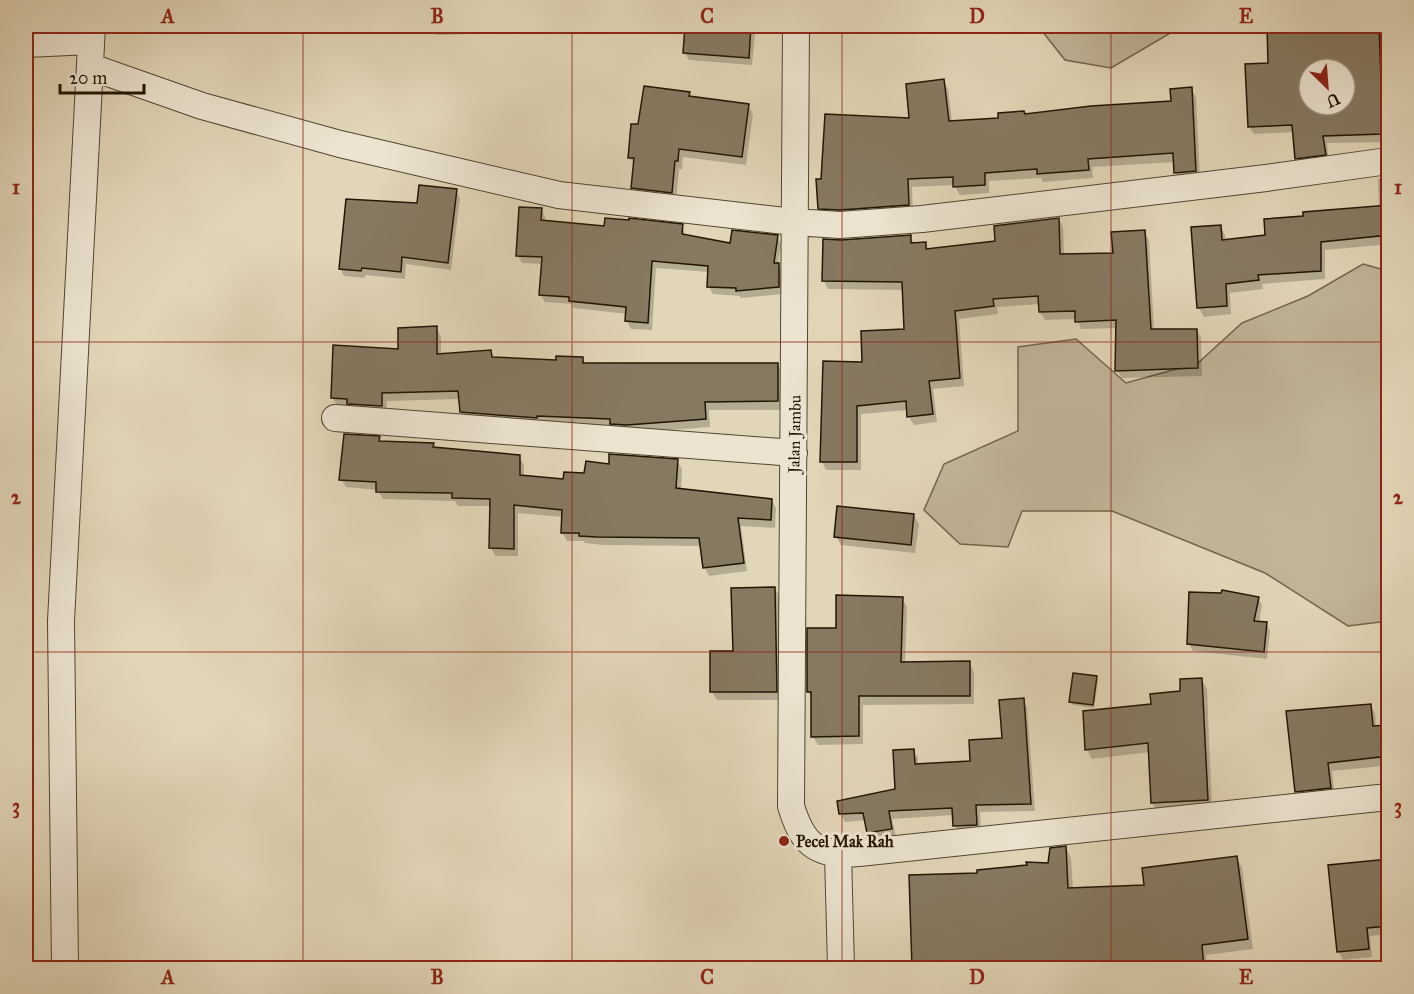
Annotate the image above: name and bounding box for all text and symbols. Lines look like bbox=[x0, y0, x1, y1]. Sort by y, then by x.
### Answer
text: A bbox=[159, 4, 175, 28]
text: B bbox=[430, 4, 444, 28]
text: C bbox=[700, 4, 714, 28]
text: D bbox=[969, 4, 985, 28]
text: E bbox=[1239, 4, 1254, 28]
scale bar bbox=[60, 57, 144, 95]
north arrow bbox=[1297, 57, 1357, 117]
text: 20 m bbox=[69, 67, 107, 89]
text: U bbox=[1323, 89, 1343, 112]
text: 1 bbox=[12, 175, 20, 199]
text: 1 bbox=[1394, 175, 1402, 199]
street label: Jalan Jambu bbox=[784, 394, 806, 475]
text: 2 bbox=[11, 485, 22, 509]
text: 2 bbox=[1393, 485, 1404, 509]
text: 3 bbox=[12, 794, 20, 819]
text: 3 bbox=[1394, 794, 1402, 819]
place label: Pecel Mak Rah bbox=[796, 832, 894, 851]
marker: Pecel Mak Rah bbox=[777, 834, 791, 848]
text: A bbox=[159, 965, 175, 989]
text: B bbox=[430, 965, 444, 989]
text: C bbox=[700, 965, 714, 989]
text: D bbox=[969, 965, 985, 989]
text: E bbox=[1239, 965, 1254, 989]

